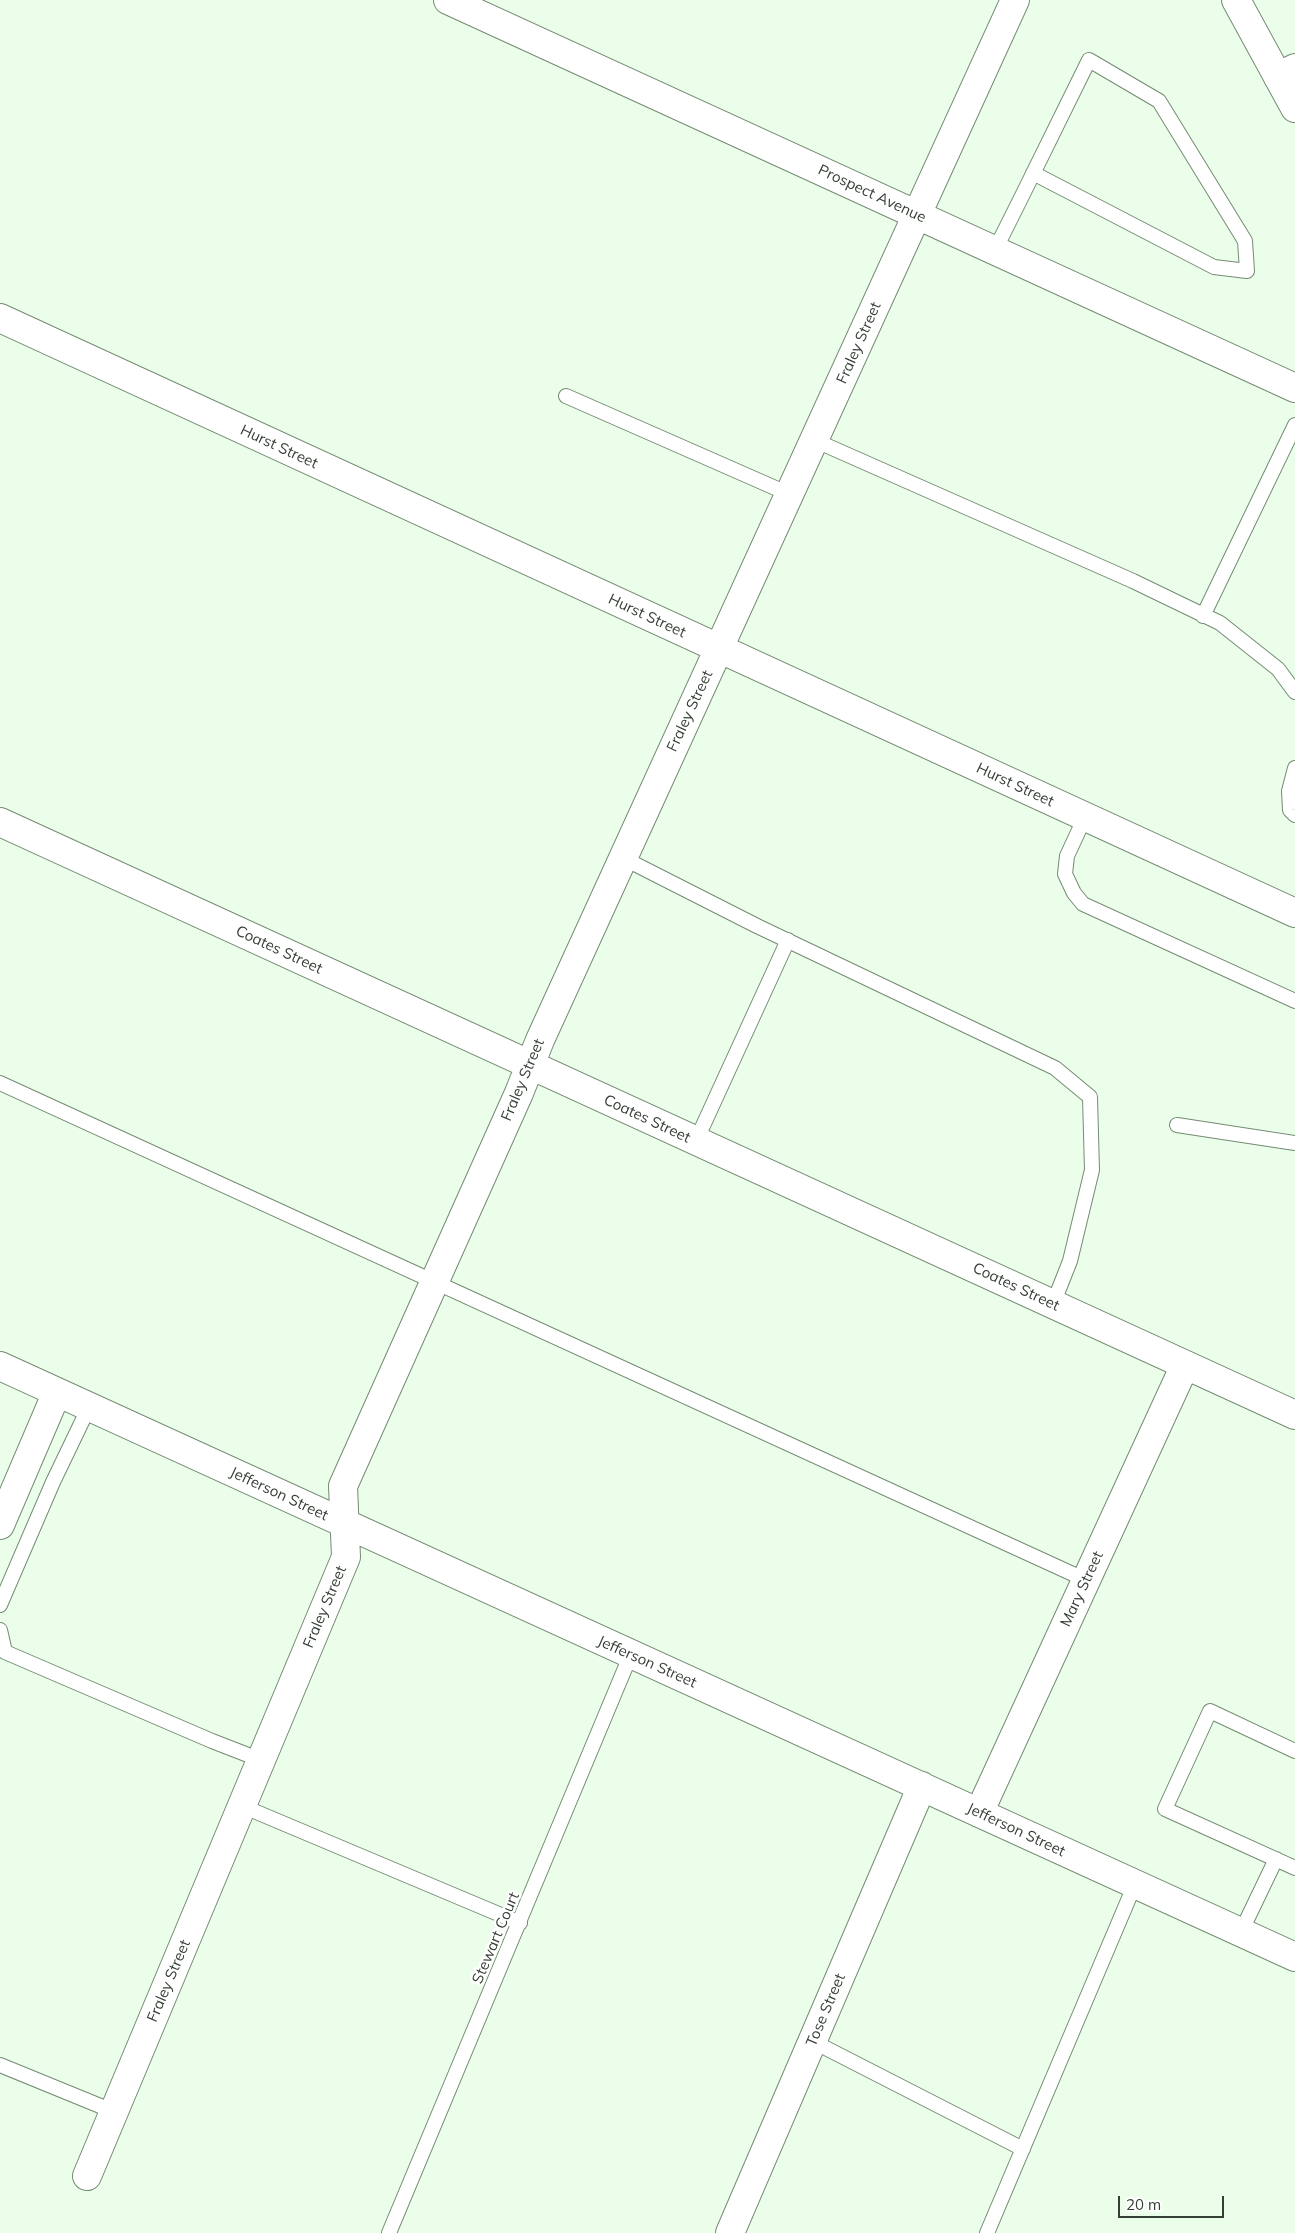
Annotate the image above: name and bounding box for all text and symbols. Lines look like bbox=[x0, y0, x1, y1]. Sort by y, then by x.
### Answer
street label: Prospect Avenue bbox=[815, 161, 929, 227]
street label: Fraley Street bbox=[833, 299, 885, 387]
street label: Hurst Street bbox=[237, 421, 321, 473]
street label: Hurst Street bbox=[605, 590, 689, 642]
street label: Fraley Street bbox=[663, 667, 717, 755]
street label: Hurst Street bbox=[973, 759, 1057, 811]
street label: Coates Street bbox=[233, 922, 325, 978]
street label: Fraley Street bbox=[498, 1036, 548, 1124]
street label: Coates Street bbox=[601, 1091, 693, 1147]
street label: Coates Street bbox=[970, 1259, 1062, 1315]
street label: Jefferson Street bbox=[227, 1463, 331, 1525]
street label: Mary Street bbox=[1057, 1548, 1107, 1630]
street label: Fraley Street bbox=[300, 1563, 350, 1651]
street label: Jefferson Street bbox=[595, 1632, 699, 1692]
street label: Jefferson Street bbox=[964, 1799, 1068, 1861]
street label: Stewart Court bbox=[469, 1890, 523, 1986]
street label: Fraley Street bbox=[144, 1937, 194, 2025]
street label: Tose Street bbox=[803, 1971, 849, 2049]
scale bar bbox=[1120, 2186, 1226, 2218]
text: 20 m bbox=[1126, 2195, 1161, 2214]

